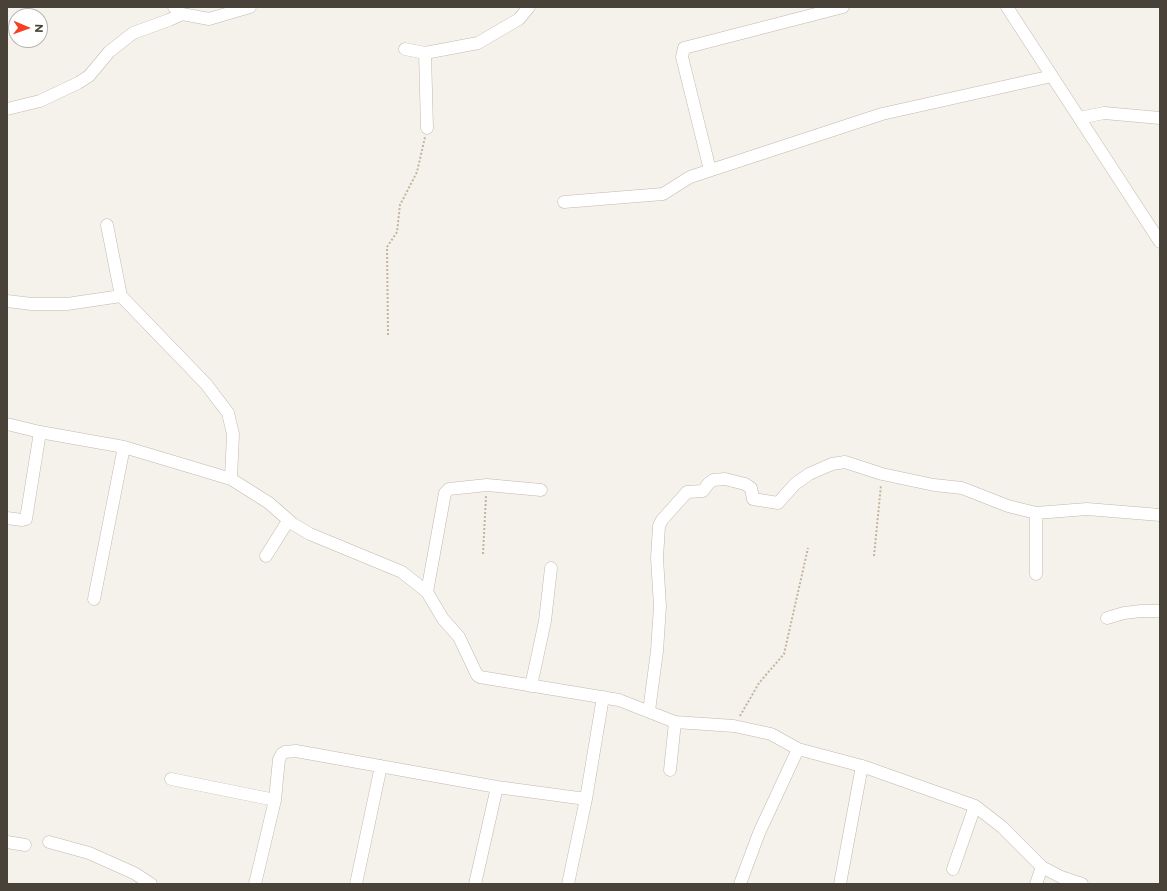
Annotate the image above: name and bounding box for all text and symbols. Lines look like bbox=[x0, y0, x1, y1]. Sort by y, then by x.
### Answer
north arrow bbox=[8, 8, 48, 48]
text: N bbox=[32, 24, 46, 33]

